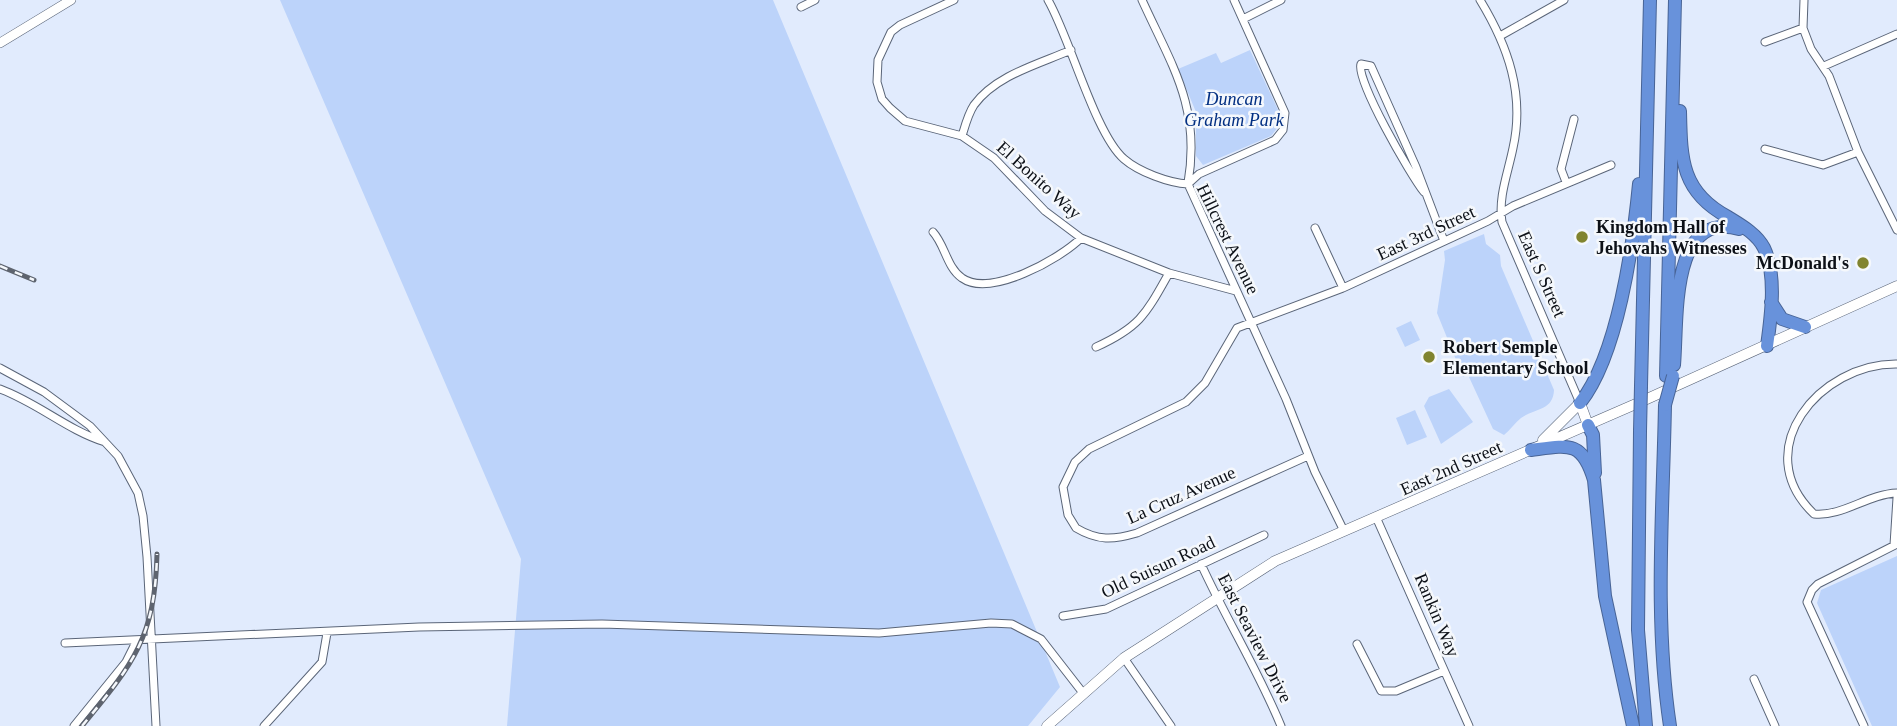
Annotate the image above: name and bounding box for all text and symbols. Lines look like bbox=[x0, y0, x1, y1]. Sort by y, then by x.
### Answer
park label: Duncan Graham Park bbox=[1184, 89, 1285, 130]
street label: El Bonito Way bbox=[993, 137, 1085, 223]
street label: Hillcrest Avenue bbox=[1193, 181, 1263, 297]
street label: East 3rd Street bbox=[1374, 202, 1478, 264]
place label: Kingdom Hall of Jehovahs Witnesses bbox=[1596, 217, 1747, 258]
street label: East S Street bbox=[1514, 228, 1570, 320]
marker: Kingdom Hall of Jehovahs Witnesses bbox=[1574, 229, 1590, 245]
place label: McDonald's bbox=[1756, 253, 1849, 273]
marker: McDonald's bbox=[1855, 255, 1871, 271]
place label: Robert Semple Elementary School bbox=[1443, 337, 1589, 378]
marker: Robert Semple Elementary School bbox=[1421, 349, 1437, 365]
street label: East 2nd Street bbox=[1397, 437, 1505, 499]
street label: La Cruz Avenue bbox=[1124, 462, 1238, 528]
street label: Old Suisun Road bbox=[1098, 532, 1218, 602]
street label: East Seaview Drive bbox=[1214, 570, 1296, 706]
street label: Rankin Way bbox=[1410, 570, 1464, 660]

